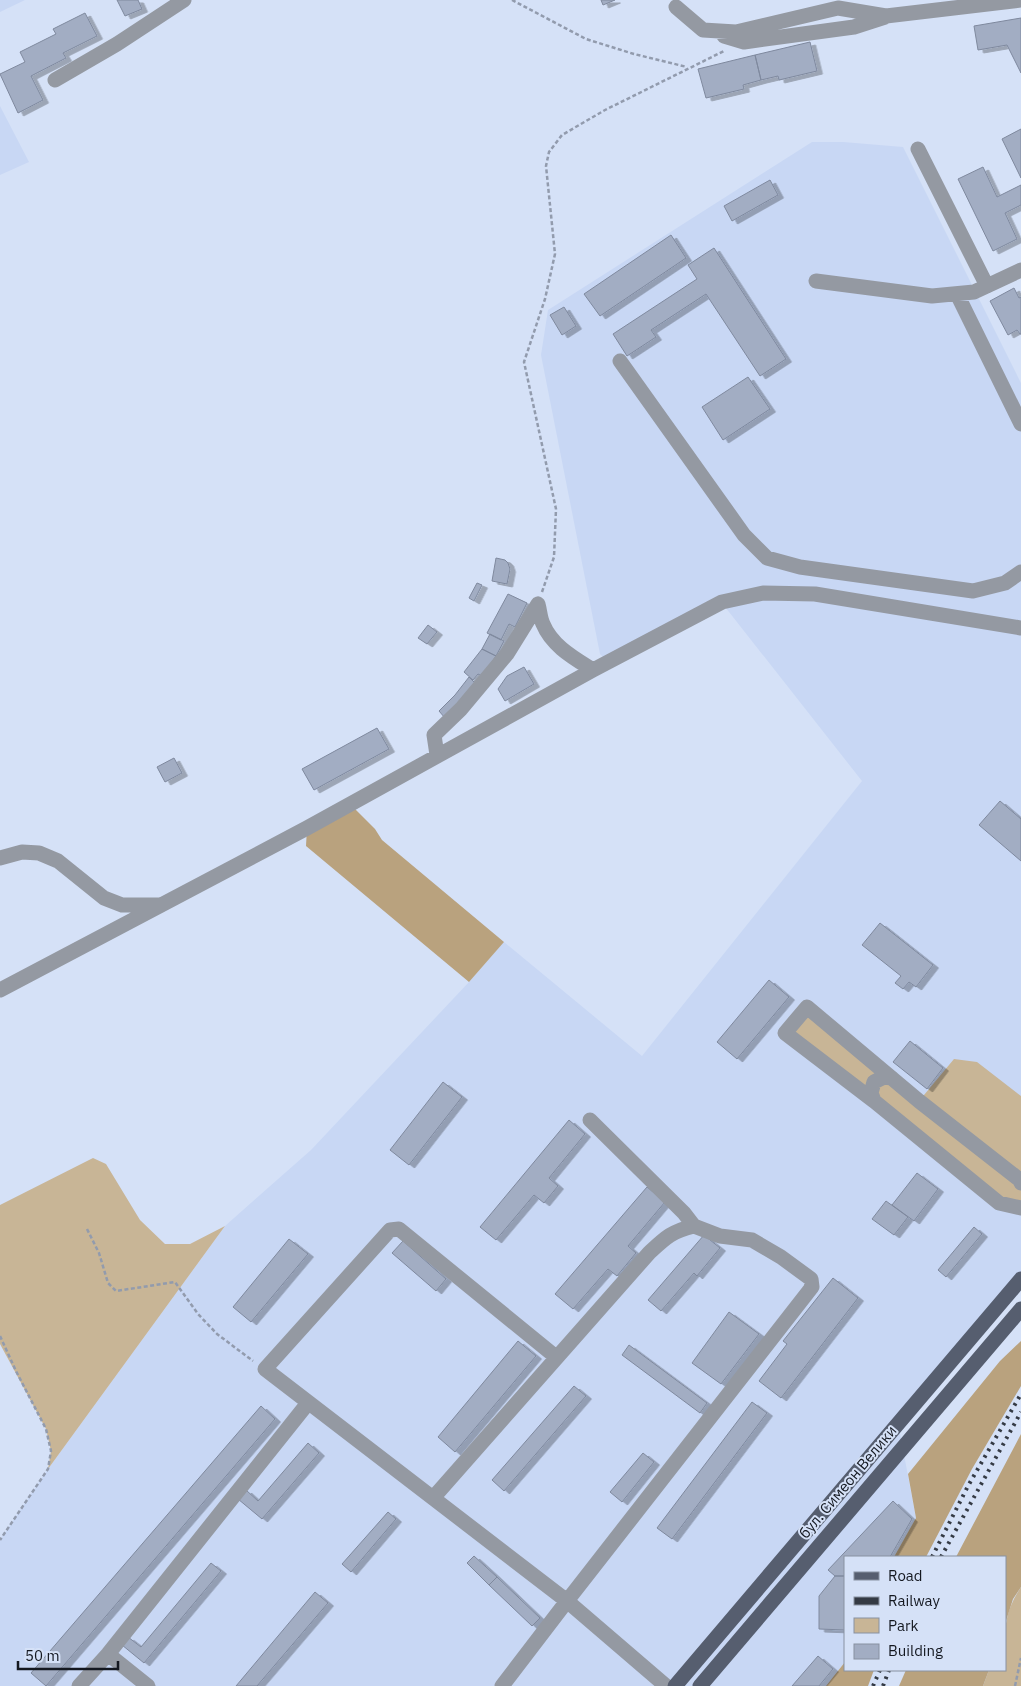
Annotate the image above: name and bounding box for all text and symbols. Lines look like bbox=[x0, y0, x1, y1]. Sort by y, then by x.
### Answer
street label: бул. Симеон Велики bbox=[795, 1421, 900, 1542]
legend bbox=[844, 1556, 1006, 1671]
text: Road bbox=[888, 1566, 923, 1585]
text: Railway bbox=[888, 1591, 941, 1610]
text: Park bbox=[888, 1616, 918, 1635]
scale bar bbox=[18, 1638, 118, 1670]
text: Building bbox=[888, 1641, 943, 1660]
text: 50 m bbox=[25, 1646, 60, 1665]

